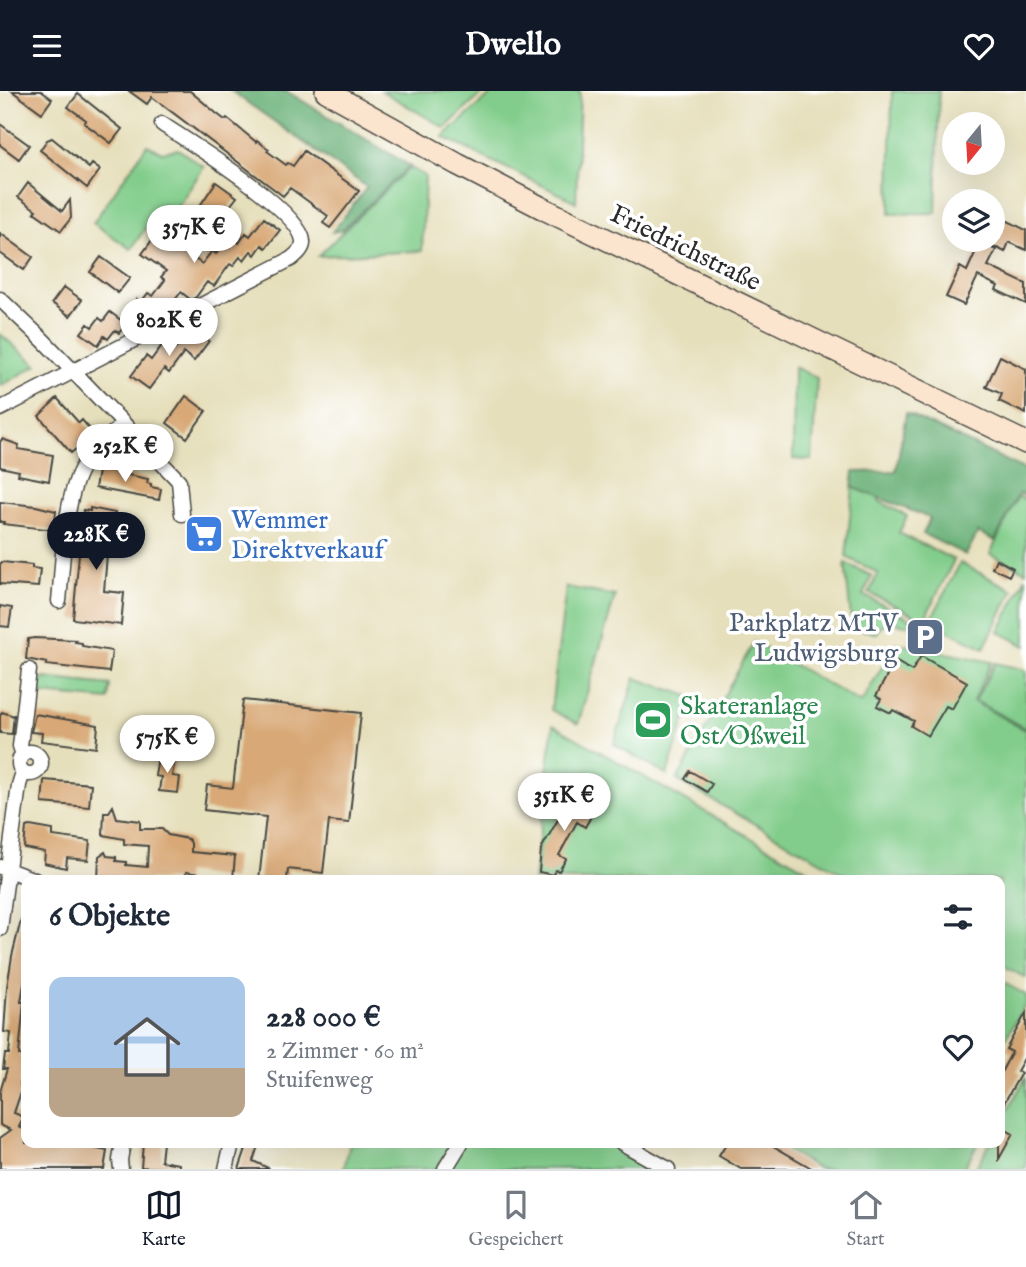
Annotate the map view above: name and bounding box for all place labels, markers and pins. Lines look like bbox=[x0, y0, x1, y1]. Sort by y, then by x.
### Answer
pin: 357K € bbox=[137, 205, 251, 265]
pin: 802K € bbox=[112, 299, 226, 358]
pin: 252K € bbox=[68, 425, 182, 484]
place label: Wemmer Direktverkauf bbox=[231, 504, 389, 567]
pin: 228K € bbox=[39, 512, 153, 572]
supermarket icon: Wemmer Direktverkauf bbox=[183, 513, 225, 555]
place label: Parkplatz MTV Ludwigsburg bbox=[729, 607, 899, 670]
parking icon: Parkplatz MTV Ludwigsburg bbox=[904, 616, 946, 658]
place label: Skateranlage Ost/Oßweil bbox=[680, 690, 818, 753]
sports icon: Skateranlage Ost/Oßweil bbox=[632, 699, 674, 741]
pin: 575K € bbox=[110, 715, 224, 775]
pin: 351K € bbox=[507, 773, 621, 833]

